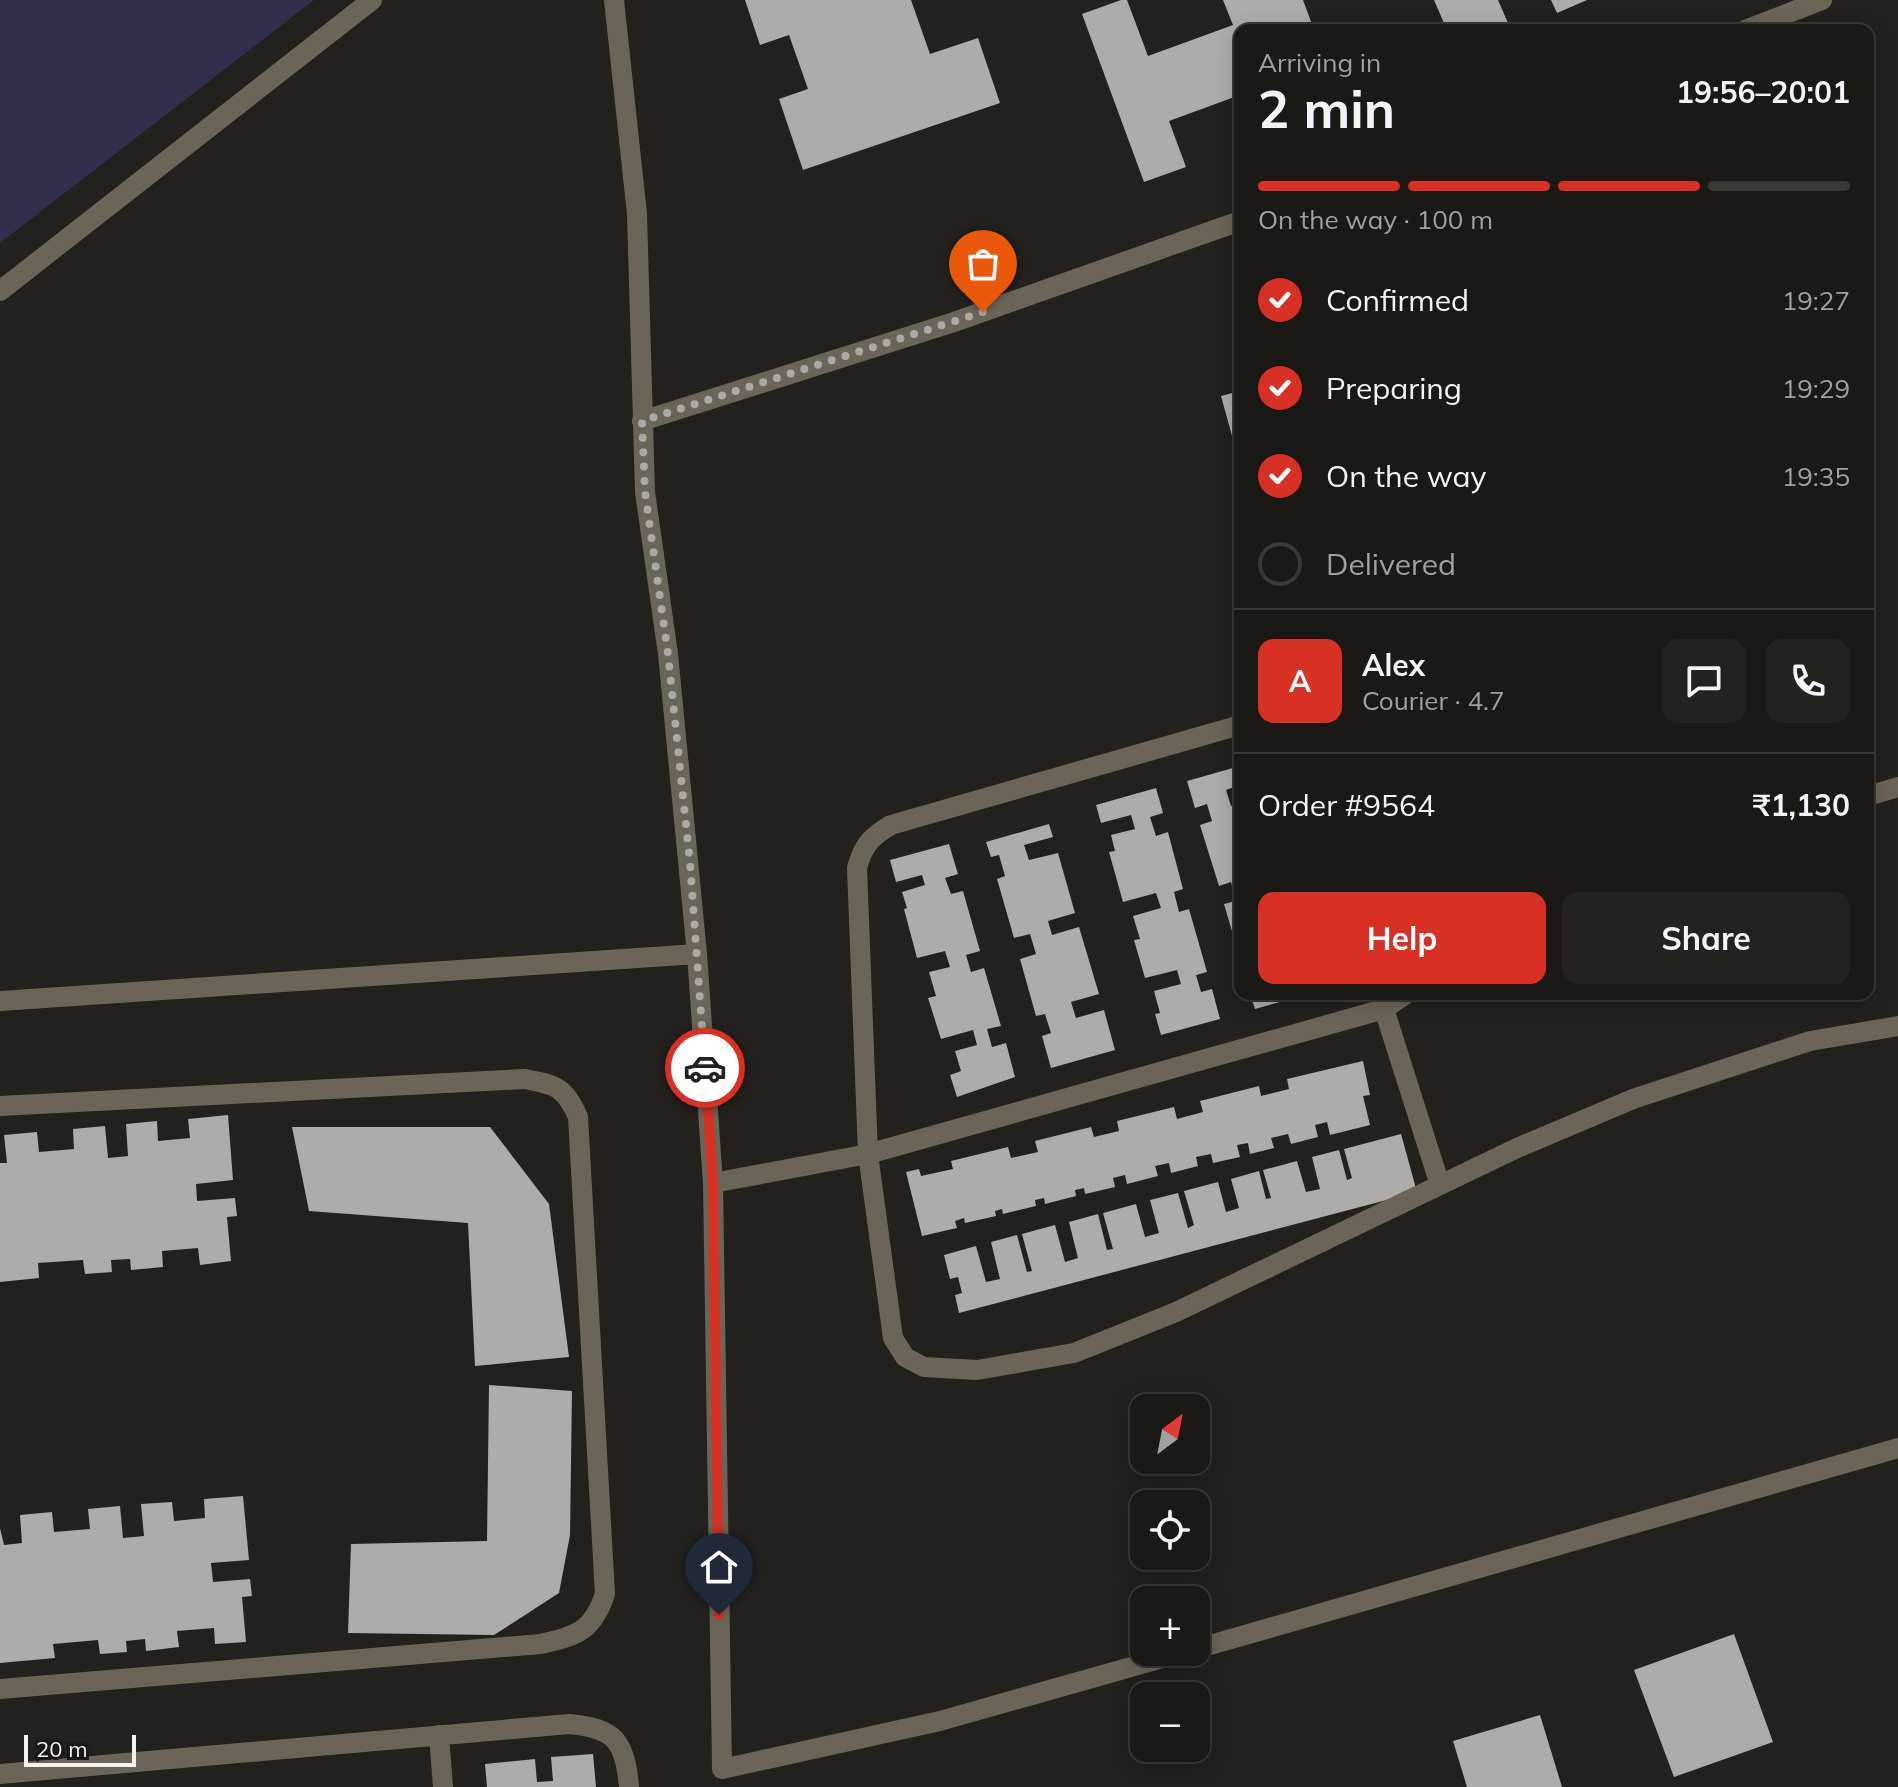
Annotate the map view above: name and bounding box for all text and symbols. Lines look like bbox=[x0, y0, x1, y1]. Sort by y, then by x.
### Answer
text: Arriving in bbox=[1258, 46, 1381, 79]
text: 19:56–20:01 bbox=[1676, 73, 1850, 111]
text: 2 min bbox=[1258, 76, 1395, 141]
text: On the way · 100 m bbox=[1258, 203, 1493, 236]
pin bbox=[949, 230, 1017, 312]
icon: bag bbox=[961, 242, 1005, 286]
icon: check bbox=[1258, 278, 1302, 322]
text: Confirmed bbox=[1326, 281, 1469, 319]
text: 19:27 bbox=[1782, 284, 1850, 317]
icon: check bbox=[1258, 366, 1302, 410]
text: Preparing bbox=[1326, 369, 1462, 407]
text: 19:29 bbox=[1782, 372, 1850, 405]
icon: check bbox=[1258, 454, 1302, 498]
text: On the way bbox=[1326, 457, 1486, 495]
text: 19:35 bbox=[1782, 460, 1850, 493]
text: Delivered bbox=[1326, 545, 1456, 583]
button: chat bbox=[1662, 639, 1746, 723]
button: phone bbox=[1766, 639, 1850, 723]
text: Alex bbox=[1362, 646, 1425, 684]
text: A bbox=[1289, 662, 1311, 700]
text: Courier · 4.7 bbox=[1362, 684, 1505, 717]
text: Order #9564 bbox=[1258, 786, 1435, 824]
text: ₹1,130 bbox=[1753, 786, 1850, 824]
button: Help bbox=[1258, 892, 1546, 984]
button: Share bbox=[1562, 892, 1850, 984]
courier bbox=[665, 1028, 745, 1108]
icon: car bbox=[683, 1046, 727, 1090]
north arrow bbox=[1130, 1394, 1210, 1474]
map controls bbox=[1130, 1394, 1210, 1762]
button: locate bbox=[1130, 1490, 1210, 1570]
pin bbox=[685, 1533, 753, 1615]
icon: home bbox=[697, 1545, 741, 1589]
button: + bbox=[1130, 1586, 1210, 1666]
button: − bbox=[1130, 1682, 1210, 1762]
scale bar bbox=[24, 1731, 136, 1767]
text: 20 m bbox=[36, 1735, 87, 1763]

